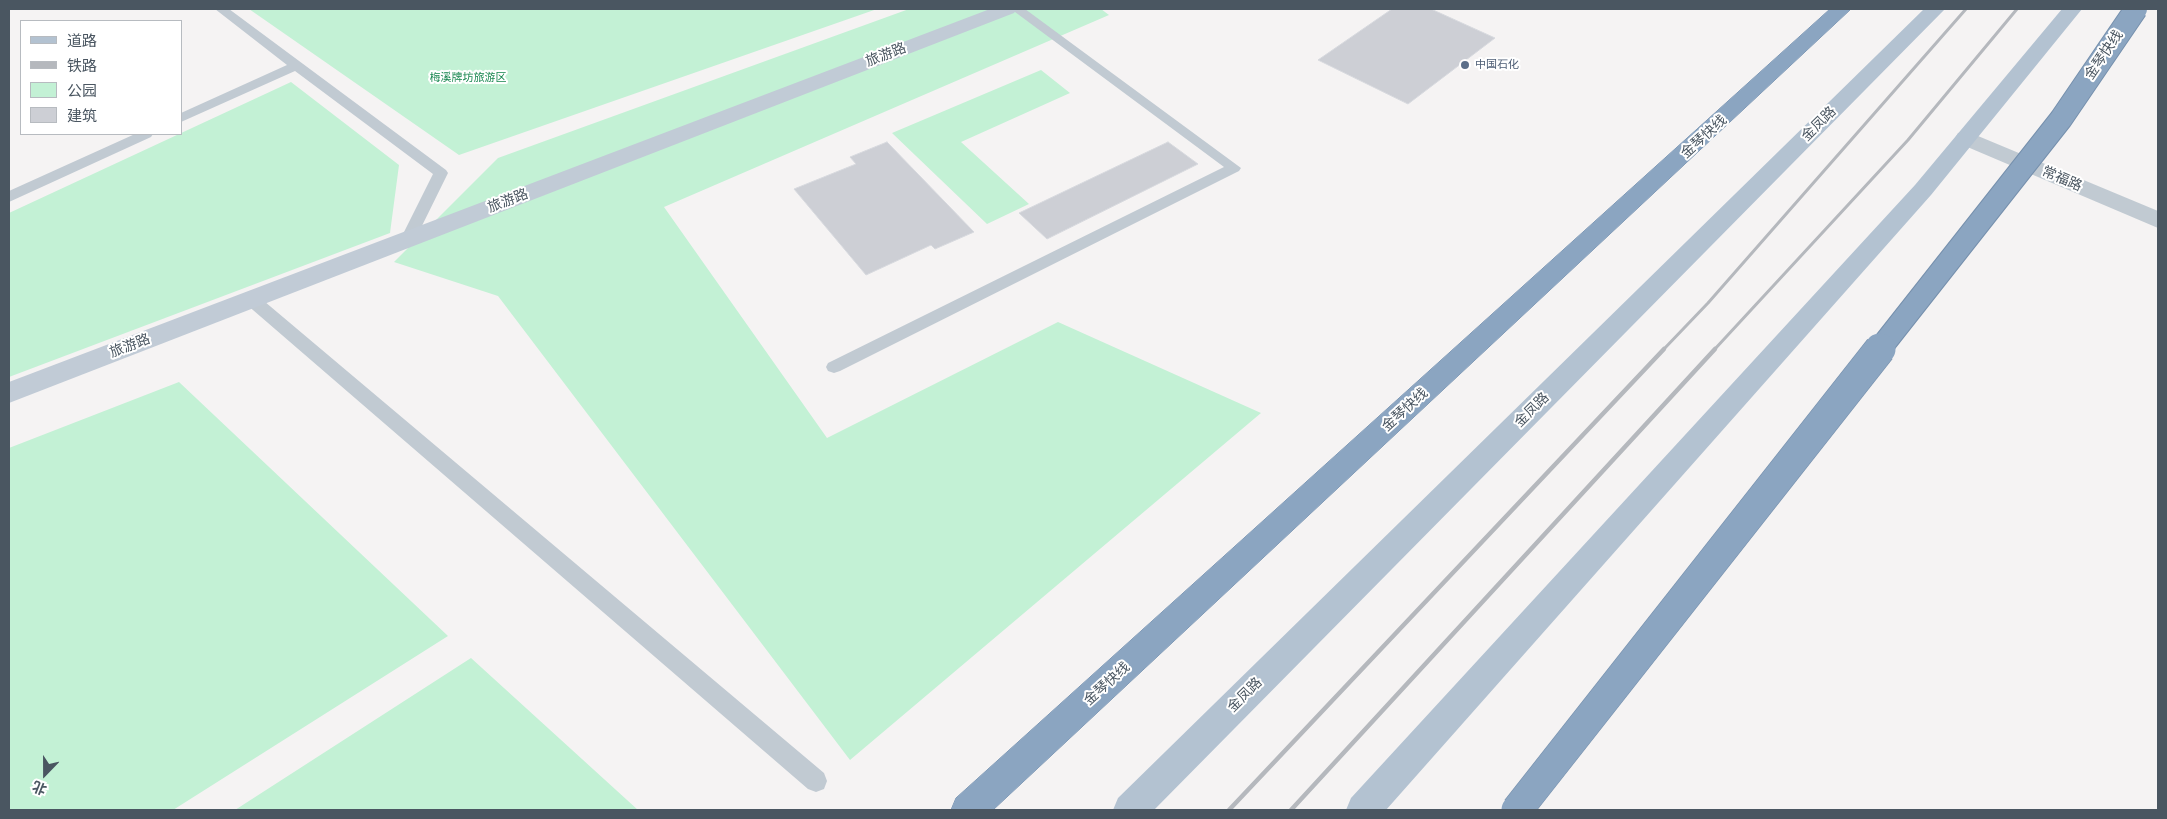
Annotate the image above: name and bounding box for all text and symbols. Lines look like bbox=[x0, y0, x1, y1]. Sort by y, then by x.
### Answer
legend bbox=[20, 20, 182, 135]
street label: 金琴快线 bbox=[2081, 27, 2127, 83]
text: 道路 bbox=[67, 31, 97, 50]
street label: 旅游路 bbox=[863, 40, 909, 70]
text: 铁路 bbox=[67, 56, 97, 75]
place label: 中国石化 bbox=[1475, 58, 1519, 72]
marker: 中国石化 bbox=[1459, 59, 1471, 71]
park label: 梅溪牌坊旅游区 bbox=[430, 71, 506, 85]
text: 公园 bbox=[67, 81, 97, 100]
street label: 金凤路 bbox=[1798, 103, 1840, 145]
text: 建筑 bbox=[67, 106, 97, 125]
street label: 金琴快线 bbox=[1678, 112, 1730, 162]
street label: 常福路 bbox=[2039, 163, 2085, 195]
street label: 旅游路 bbox=[485, 186, 531, 216]
street label: 旅游路 bbox=[107, 331, 153, 361]
street label: 金琴快线 bbox=[1379, 385, 1431, 435]
street label: 金凤路 bbox=[1511, 389, 1553, 431]
street label: 金琴快线 bbox=[1081, 659, 1133, 709]
street label: 金凤路 bbox=[1224, 674, 1266, 716]
north arrow bbox=[20, 749, 70, 799]
text: 北 bbox=[30, 777, 49, 799]

